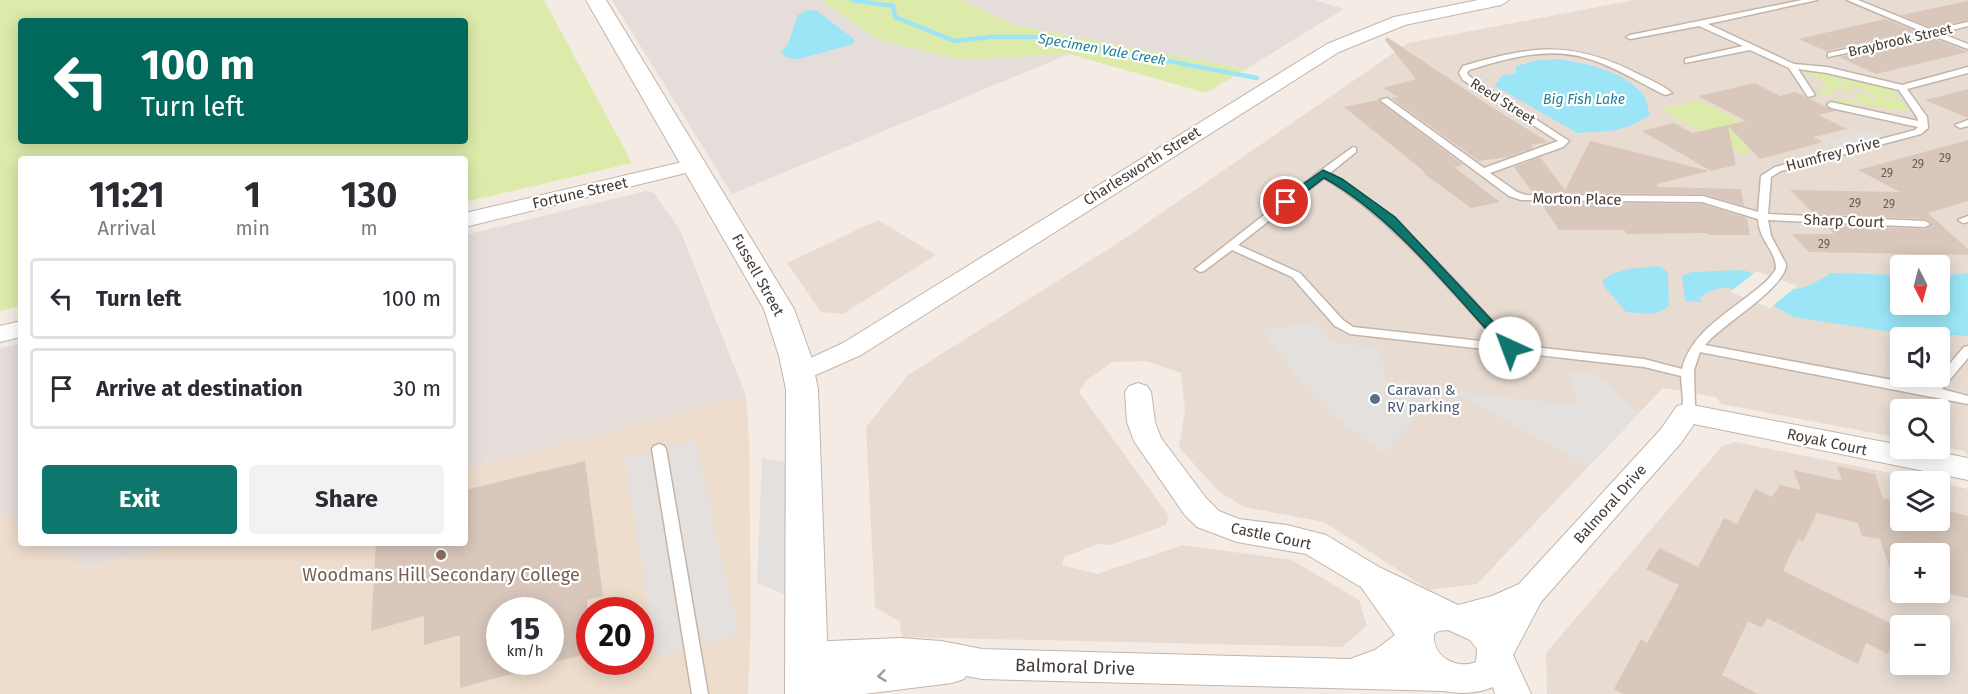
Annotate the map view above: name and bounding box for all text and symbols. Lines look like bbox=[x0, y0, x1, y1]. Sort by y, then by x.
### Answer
street label: Braybrook Street bbox=[1846, 20, 1955, 61]
water label: Specimen Vale Creek bbox=[1036, 30, 1167, 69]
text: 100 m bbox=[141, 40, 255, 90]
icon: left bbox=[42, 42, 120, 120]
street label: Reed Street bbox=[1467, 75, 1539, 129]
text: Turn left bbox=[141, 91, 244, 123]
water label: Big Fish Lake bbox=[1543, 91, 1625, 108]
street label: Charlesworth Street bbox=[1080, 122, 1204, 209]
street label: Humfrey Drive bbox=[1784, 133, 1882, 175]
house number: 29 bbox=[1939, 151, 1951, 165]
house number: 29 bbox=[1912, 157, 1924, 171]
house number: 29 bbox=[1881, 166, 1893, 180]
text: 11:21 bbox=[89, 173, 165, 217]
text: 1 bbox=[244, 173, 261, 217]
text: 130 bbox=[341, 173, 397, 217]
street label: Fortune Street bbox=[531, 173, 630, 213]
pin bbox=[1260, 176, 1311, 227]
icon: arrive bbox=[1269, 185, 1302, 218]
street label: Morton Place bbox=[1532, 189, 1622, 209]
house number: 29 bbox=[1849, 196, 1861, 210]
house number: 29 bbox=[1883, 197, 1895, 211]
street label: Sharp Court bbox=[1803, 211, 1885, 231]
text: Arrival bbox=[97, 216, 156, 240]
text: min bbox=[235, 216, 270, 240]
text: m bbox=[360, 216, 378, 240]
street label: Fussell Street bbox=[728, 231, 788, 320]
house number: 29 bbox=[1818, 237, 1830, 251]
north arrow bbox=[1890, 255, 1950, 315]
map controls bbox=[1890, 255, 1950, 675]
icon: left bbox=[45, 282, 78, 315]
text: Turn left bbox=[96, 285, 181, 312]
text: 100 m bbox=[382, 285, 441, 312]
position arrow bbox=[1478, 316, 1542, 380]
button: sound bbox=[1890, 327, 1950, 387]
icon: arrive bbox=[45, 372, 78, 405]
text: Arrive at destination bbox=[96, 375, 303, 402]
text: 30 m bbox=[393, 375, 441, 402]
place label: Caravan & RV parking bbox=[1387, 381, 1460, 416]
marker: Caravan & RV parking bbox=[1368, 392, 1382, 406]
button: search bbox=[1890, 399, 1950, 459]
street label: Royak Court bbox=[1785, 425, 1869, 459]
street label: Balmoral Drive bbox=[1570, 461, 1650, 547]
button: Exit bbox=[42, 465, 237, 534]
button: Share bbox=[249, 465, 444, 534]
button: layers bbox=[1890, 471, 1950, 531]
street label: Castle Court bbox=[1229, 519, 1313, 553]
button: + bbox=[1890, 543, 1950, 603]
marker: Woodmans Hill Secondary College bbox=[434, 548, 448, 562]
place label: Woodmans Hill Secondary College bbox=[302, 564, 580, 586]
speed limit sign: 20 bbox=[576, 597, 654, 675]
text: 15 bbox=[510, 611, 540, 647]
button: − bbox=[1890, 615, 1950, 675]
text: km/h bbox=[506, 642, 544, 660]
street label: Balmoral Drive bbox=[1015, 654, 1135, 680]
one-way arrow bbox=[878, 670, 887, 682]

